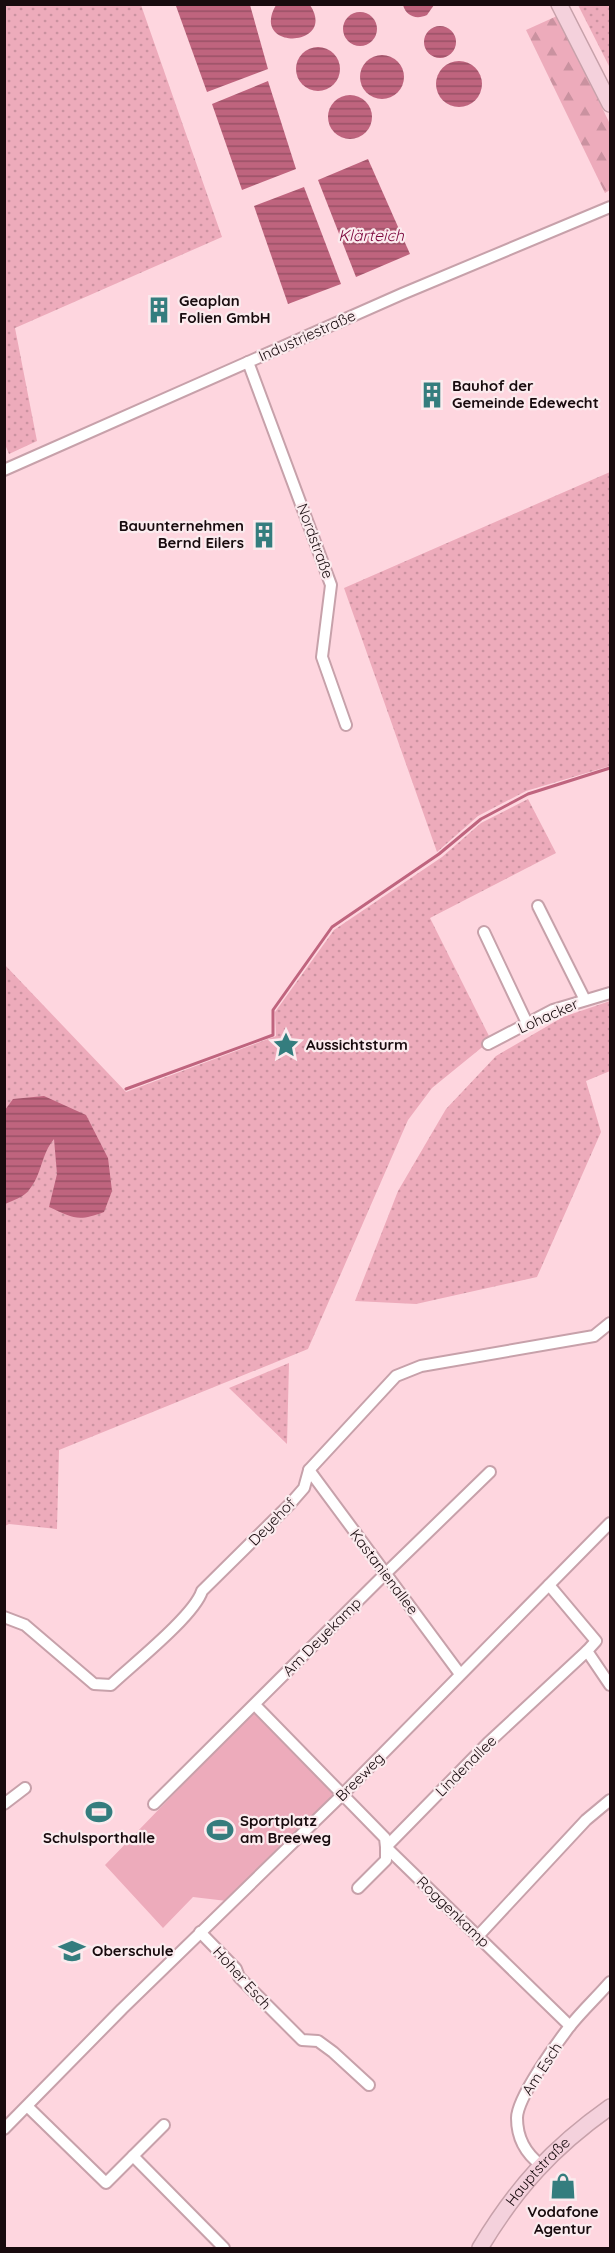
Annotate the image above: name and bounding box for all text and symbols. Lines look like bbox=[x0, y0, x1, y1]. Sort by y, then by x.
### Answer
water label: Klärteich bbox=[338, 225, 405, 245]
place label: Geaplan Folien GmbH bbox=[179, 291, 271, 327]
building icon: Geaplan Folien GmbH bbox=[144, 295, 174, 325]
street label: Industriestraße bbox=[255, 306, 358, 365]
place label: Bauhof der Gemeinde Edewecht bbox=[452, 376, 599, 412]
building icon: Bauhof der Gemeinde Edewecht bbox=[417, 380, 447, 410]
street label: Nordstraße bbox=[293, 501, 338, 581]
place label: Bauunternehmen Bernd Eilers bbox=[119, 516, 244, 552]
building icon: Bauunternehmen Bernd Eilers bbox=[249, 520, 279, 550]
street label: Lohacker bbox=[515, 994, 581, 1037]
place icon: Aussichtsturm bbox=[271, 1030, 301, 1060]
place label: Aussichtsturm bbox=[306, 1035, 408, 1054]
street label: Deyehof bbox=[244, 1493, 299, 1550]
street label: Kastanienallee bbox=[346, 1525, 423, 1618]
street label: Am Deyekamp bbox=[278, 1593, 365, 1680]
street label: Lindenallee bbox=[431, 1731, 500, 1800]
street label: Breeweg bbox=[331, 1748, 388, 1805]
sports icon: Schulsporthalle bbox=[84, 1797, 114, 1827]
place label: Sportplatz am Breeweg bbox=[240, 1811, 331, 1847]
sports icon: Sportplatz am Breeweg bbox=[205, 1815, 235, 1845]
place label: Schulsporthalle bbox=[43, 1828, 155, 1847]
street label: Roggenkamp bbox=[413, 1872, 494, 1951]
school or university icon: Oberschule bbox=[57, 1936, 87, 1966]
place label: Oberschule bbox=[92, 1941, 174, 1960]
street label: Hoher Esch bbox=[209, 1942, 276, 2013]
street label: Am Esch bbox=[517, 2039, 566, 2099]
street label: Hauptstraße bbox=[501, 2133, 574, 2210]
shop icon: Vodafone Agentur bbox=[548, 2171, 578, 2201]
place label: Vodafone Agentur bbox=[527, 2202, 599, 2238]

